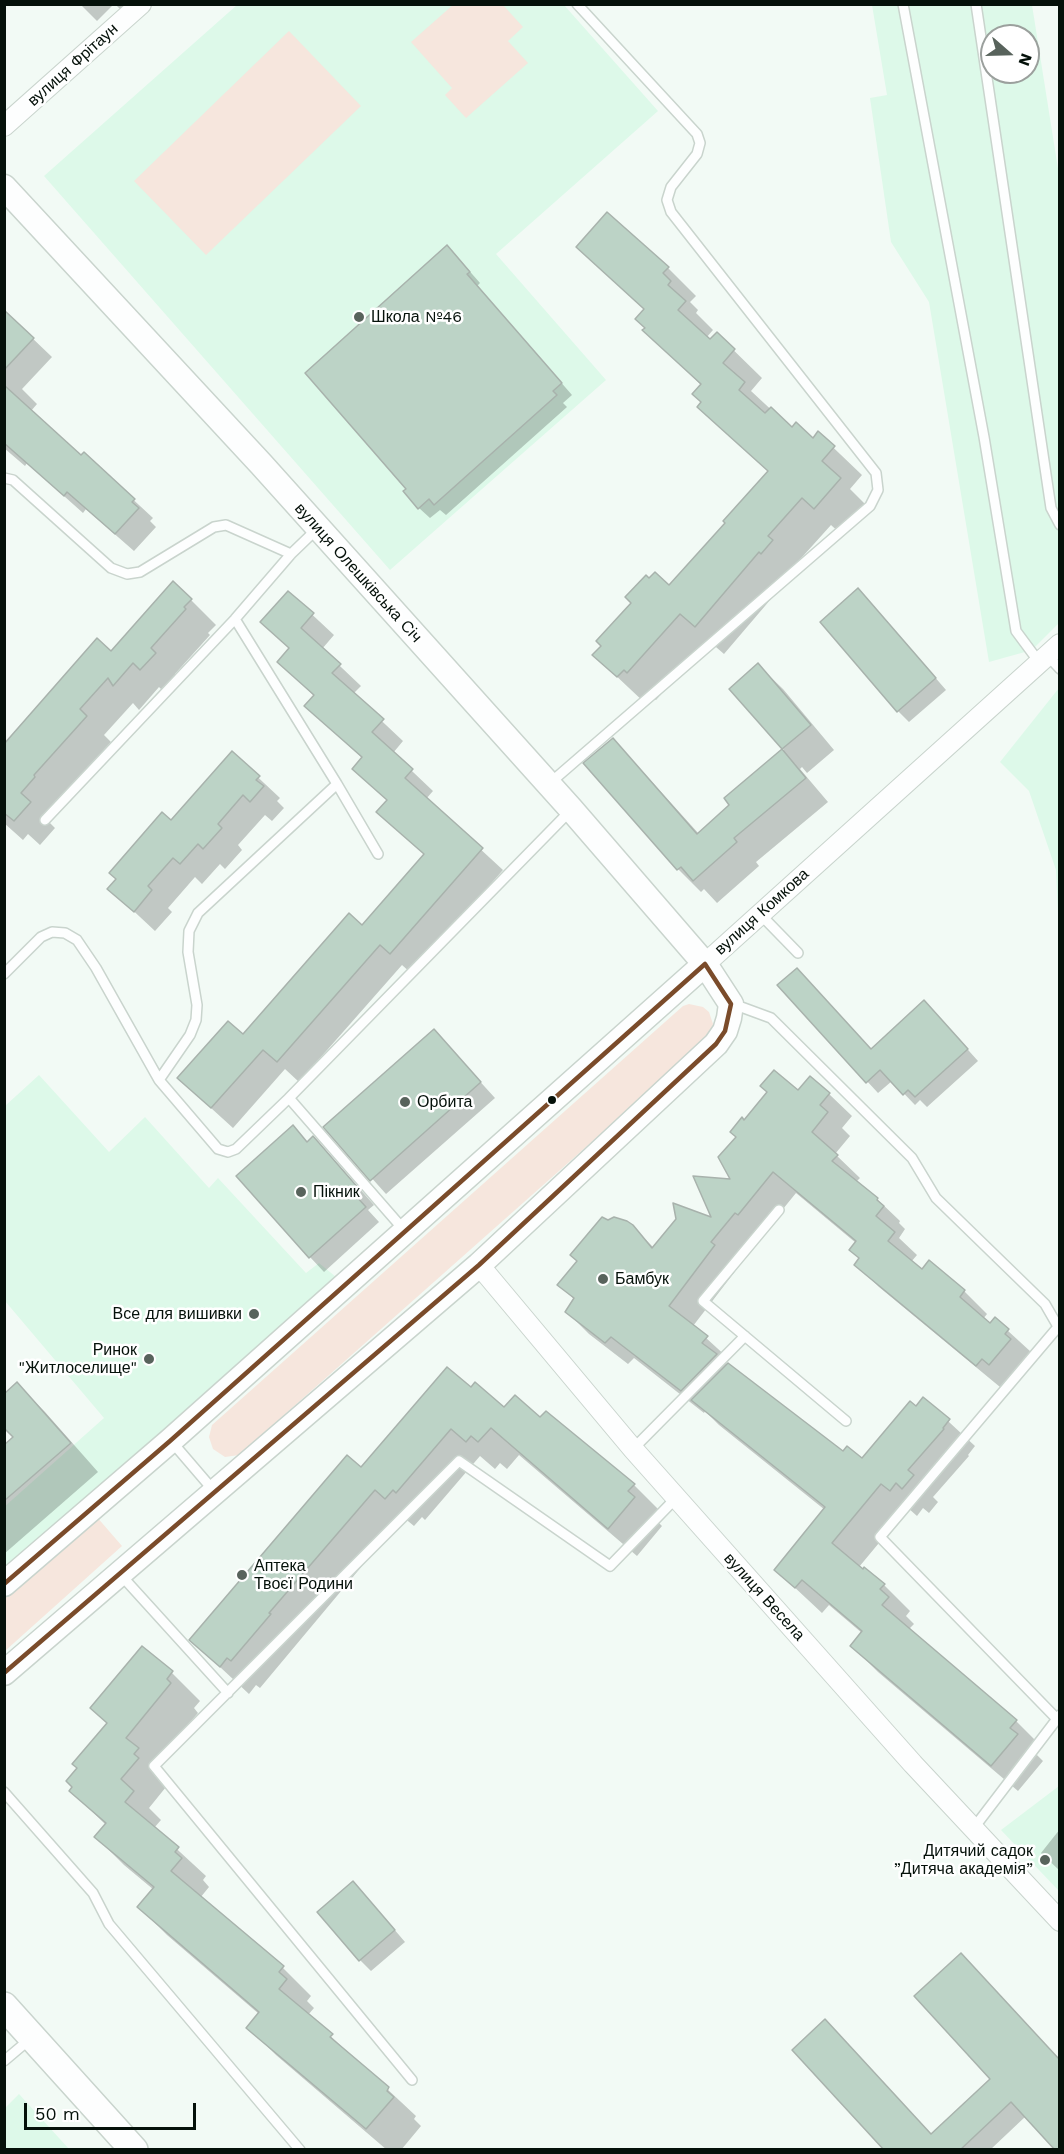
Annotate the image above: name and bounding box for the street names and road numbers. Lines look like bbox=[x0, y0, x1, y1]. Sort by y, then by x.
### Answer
street label: вулиця Фрітаун bbox=[24, 19, 122, 111]
street label: вулиця Олешківська Січ bbox=[290, 499, 426, 647]
street label: вулиця Комкова bbox=[711, 865, 813, 959]
street label: вулиця Весела bbox=[720, 1549, 808, 1645]

